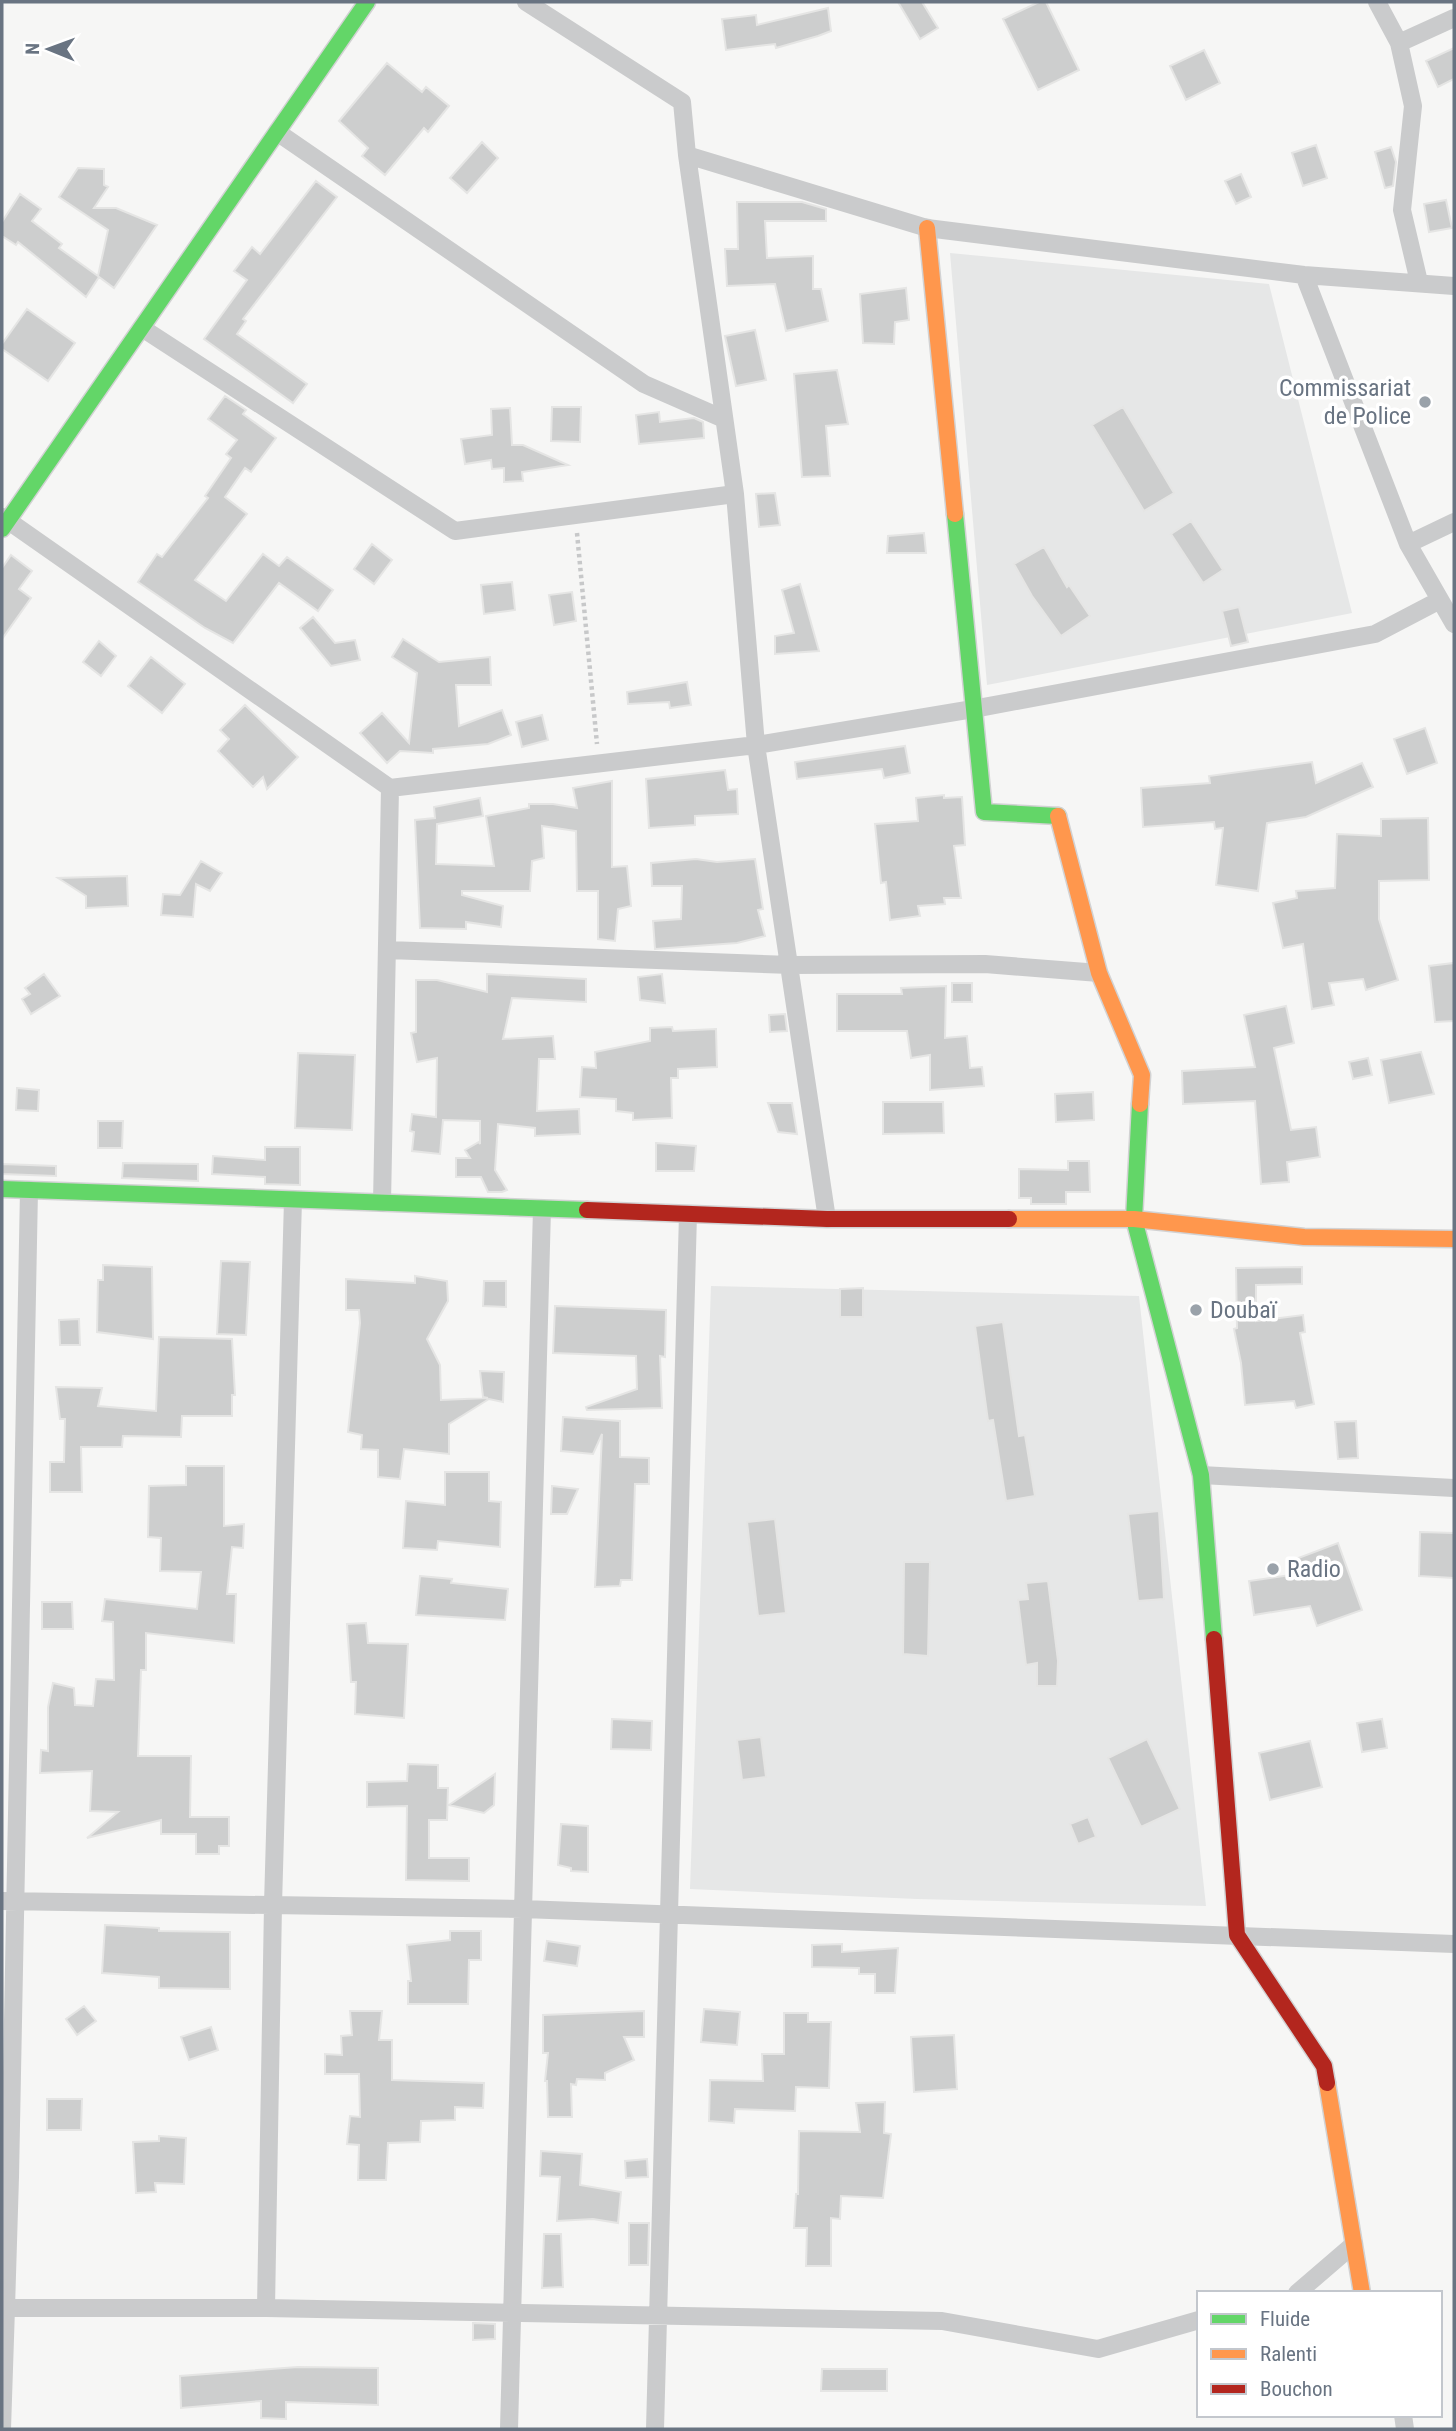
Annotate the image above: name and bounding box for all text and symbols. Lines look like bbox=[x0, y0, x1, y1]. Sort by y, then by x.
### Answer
north arrow bbox=[14, 14, 84, 84]
text: N bbox=[21, 43, 44, 55]
place label: Commissariat de Police bbox=[1279, 374, 1411, 430]
marker: Commissariat de Police bbox=[1417, 394, 1433, 410]
place label: Doubaï bbox=[1210, 1296, 1278, 1324]
marker: Doubaï bbox=[1188, 1302, 1204, 1318]
place label: Radio bbox=[1287, 1555, 1341, 1583]
marker: Radio bbox=[1265, 1561, 1281, 1577]
legend bbox=[1197, 2291, 1442, 2417]
text: Fluide bbox=[1260, 2307, 1310, 2331]
text: Ralenti bbox=[1260, 2342, 1317, 2366]
text: Bouchon bbox=[1260, 2377, 1333, 2401]

